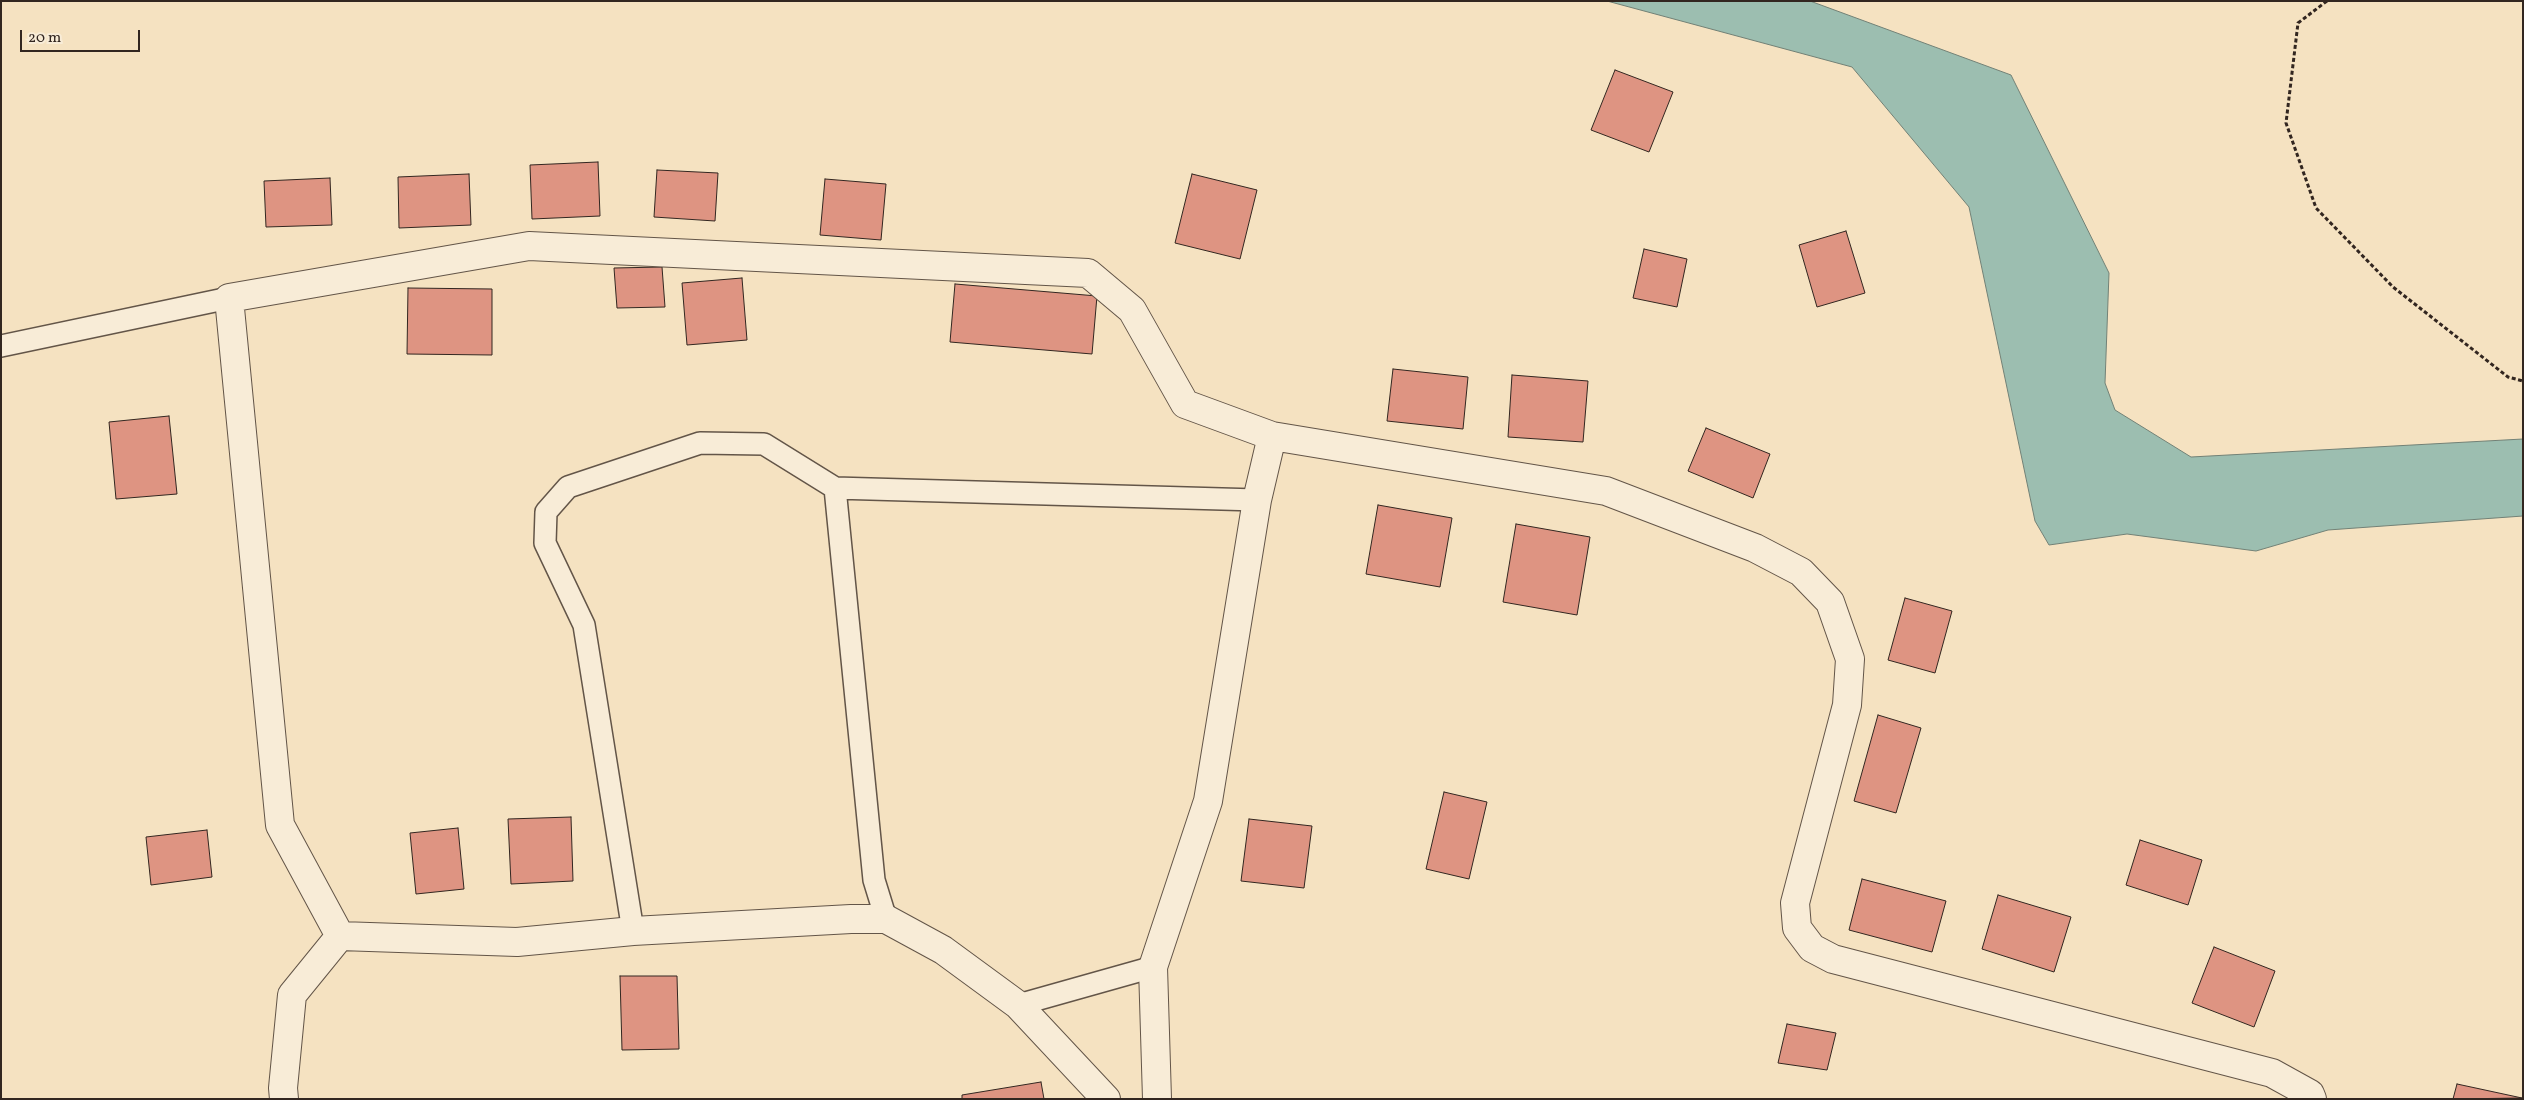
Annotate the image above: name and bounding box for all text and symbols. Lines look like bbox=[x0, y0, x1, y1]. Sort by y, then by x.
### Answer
scale bar bbox=[22, 20, 142, 52]
text: 20 m bbox=[28, 28, 61, 49]

